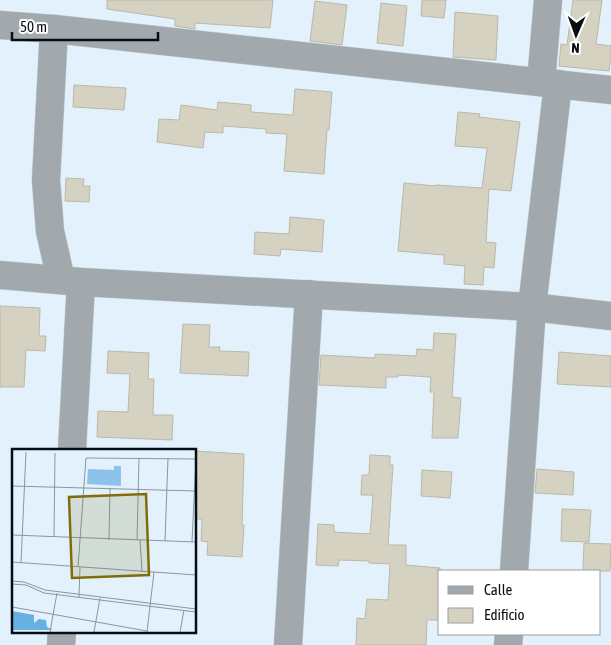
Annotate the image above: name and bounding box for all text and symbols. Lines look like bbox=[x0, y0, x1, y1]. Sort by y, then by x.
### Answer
scale bar bbox=[12, 10, 159, 42]
north arrow bbox=[551, 10, 601, 60]
text: 50 m bbox=[20, 18, 47, 35]
text: N bbox=[571, 40, 580, 56]
inset map bbox=[12, 449, 196, 632]
legend bbox=[438, 570, 601, 635]
text: Calle bbox=[484, 581, 513, 598]
text: Edificio bbox=[484, 606, 525, 623]

